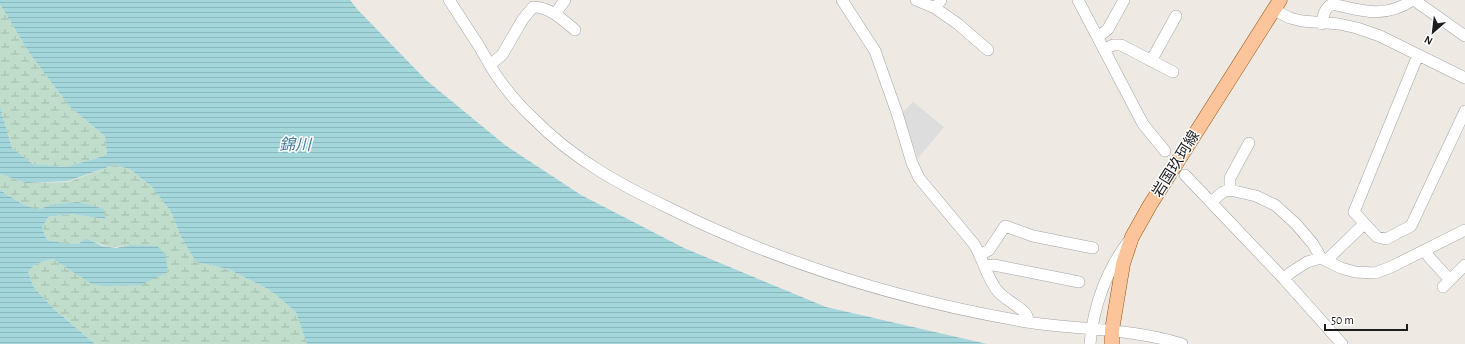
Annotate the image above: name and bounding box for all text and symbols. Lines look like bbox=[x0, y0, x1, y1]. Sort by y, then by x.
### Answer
north arrow bbox=[1413, 12, 1453, 52]
text: N bbox=[1423, 34, 1435, 47]
street label: 岩国玖珂線 bbox=[1149, 128, 1202, 200]
water label: 錦川 bbox=[279, 136, 313, 153]
scale bar bbox=[1325, 306, 1407, 332]
text: 50 m bbox=[1331, 314, 1354, 326]

